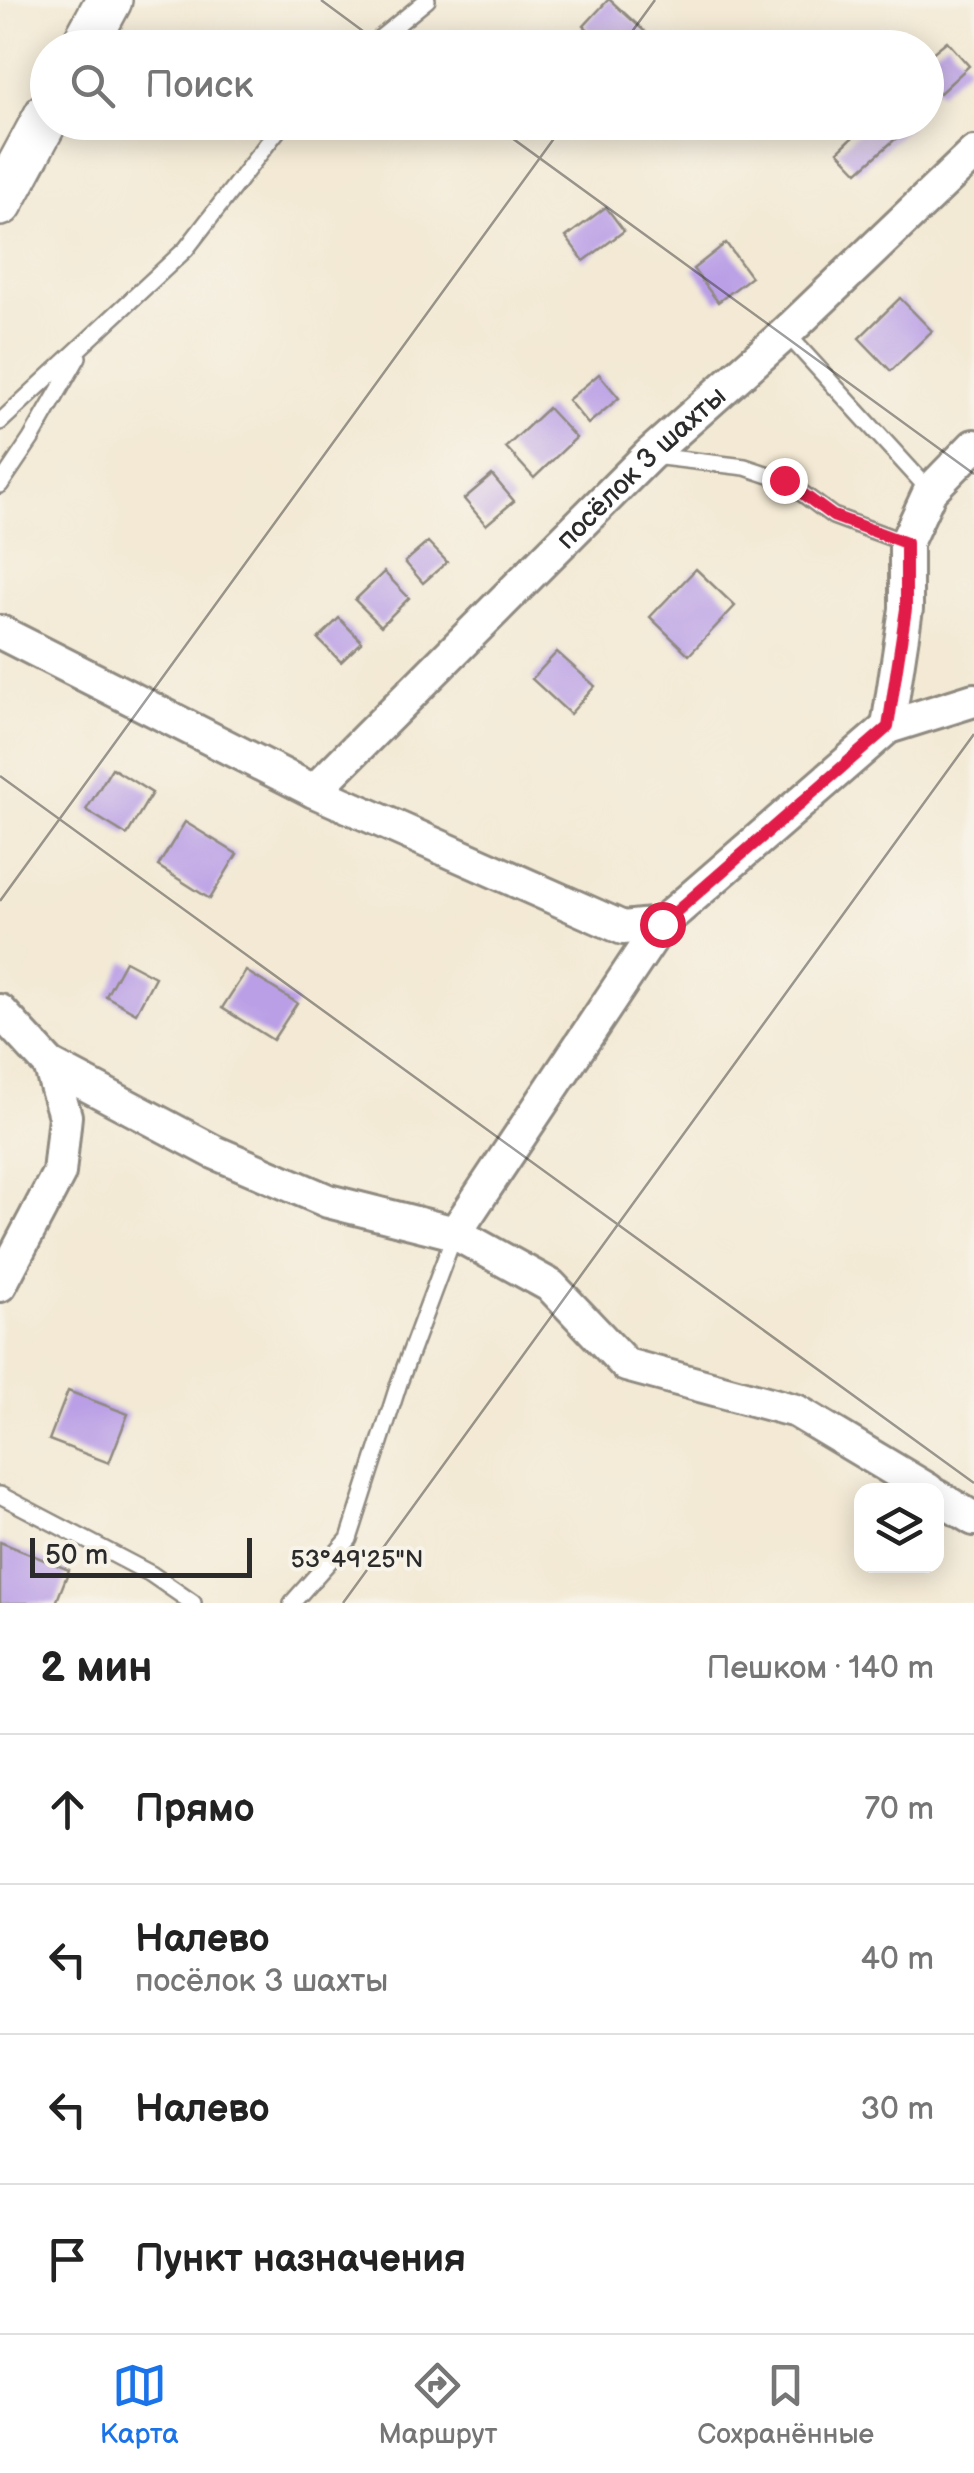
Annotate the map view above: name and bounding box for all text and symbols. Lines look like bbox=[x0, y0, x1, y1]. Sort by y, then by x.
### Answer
search box bbox=[30, 30, 944, 140]
icon: search bbox=[65, 58, 120, 113]
text: Поиск bbox=[145, 63, 253, 108]
street label: посёлок 3 шахты bbox=[550, 380, 733, 556]
route end bbox=[762, 458, 808, 504]
route start bbox=[640, 902, 686, 948]
map controls bbox=[854, 1483, 944, 1573]
button: layers bbox=[854, 1483, 944, 1573]
scale bar bbox=[30, 1533, 252, 1578]
text: 50 m bbox=[45, 1539, 108, 1572]
text: 53°49'25"N bbox=[290, 1544, 424, 1575]
text: 2 мин bbox=[40, 1643, 152, 1694]
text: Пешком · 140 m bbox=[707, 1649, 934, 1688]
icon: ahead bbox=[40, 1782, 95, 1837]
text: Прямо bbox=[135, 1787, 254, 1832]
text: 70 m bbox=[864, 1790, 934, 1829]
text: Налево bbox=[135, 1917, 270, 1962]
icon: left bbox=[40, 1932, 95, 1987]
text: 40 m bbox=[861, 1940, 934, 1979]
text: посёлок 3 шахты bbox=[135, 1962, 388, 2001]
icon: left bbox=[40, 2082, 95, 2137]
text: Налево bbox=[135, 2087, 270, 2132]
text: 30 m bbox=[860, 2090, 934, 2129]
icon: arrive bbox=[40, 2232, 95, 2287]
text: Пункт назначения bbox=[135, 2237, 466, 2282]
tab: Карта bbox=[100, 2358, 179, 2451]
tab: Маршрут bbox=[378, 2358, 498, 2451]
tab: Сохранённые bbox=[697, 2358, 874, 2451]

